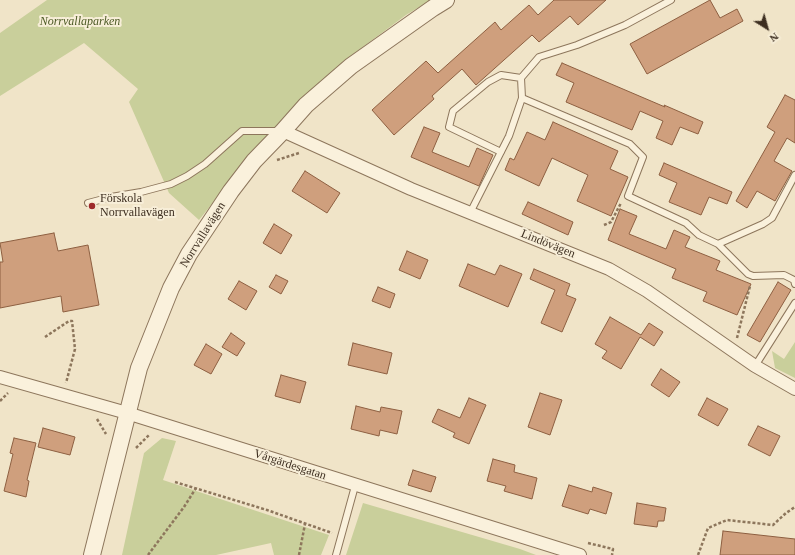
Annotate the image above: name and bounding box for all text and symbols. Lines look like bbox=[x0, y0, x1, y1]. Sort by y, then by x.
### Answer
north arrow bbox=[747, 8, 787, 48]
park label: Norrvallaparken bbox=[40, 15, 120, 29]
text: N bbox=[767, 30, 781, 45]
place label: Förskola Norrvallavägen bbox=[100, 192, 175, 220]
street label: Norrvallavägen bbox=[177, 200, 229, 270]
marker: Förskola Norrvallavägen bbox=[87, 201, 97, 211]
street label: Lindövägen bbox=[519, 227, 577, 261]
street label: Vårgärdesgatan bbox=[252, 447, 328, 483]

